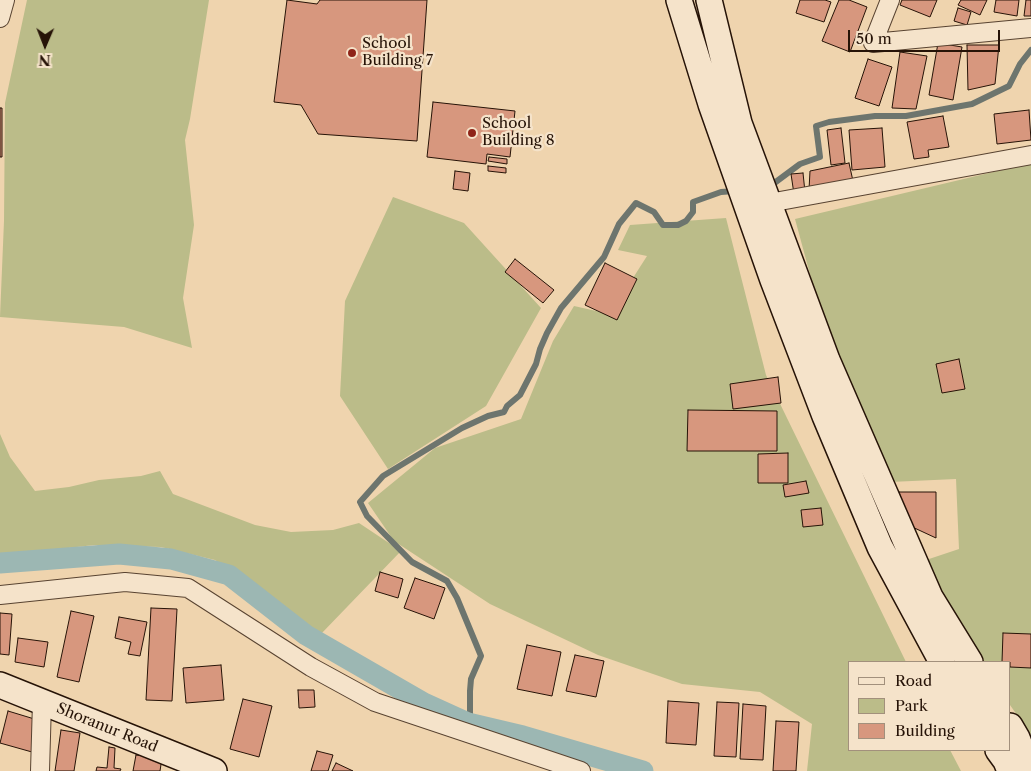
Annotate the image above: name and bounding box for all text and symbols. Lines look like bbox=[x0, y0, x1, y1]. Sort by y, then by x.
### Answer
north arrow bbox=[20, 20, 70, 70]
scale bar bbox=[851, 20, 1004, 52]
text: 50 m bbox=[856, 29, 892, 48]
place label: School Building 7 bbox=[362, 35, 433, 70]
marker: School Building 7 bbox=[346, 47, 358, 59]
text: N bbox=[39, 51, 51, 69]
place label: School Building 8 bbox=[482, 115, 555, 150]
marker: School Building 8 bbox=[466, 127, 478, 139]
legend bbox=[848, 661, 1011, 751]
text: Road bbox=[895, 671, 932, 690]
text: Park bbox=[895, 696, 928, 715]
street label: Shoranur Road bbox=[54, 699, 160, 757]
text: Building bbox=[895, 721, 955, 740]

